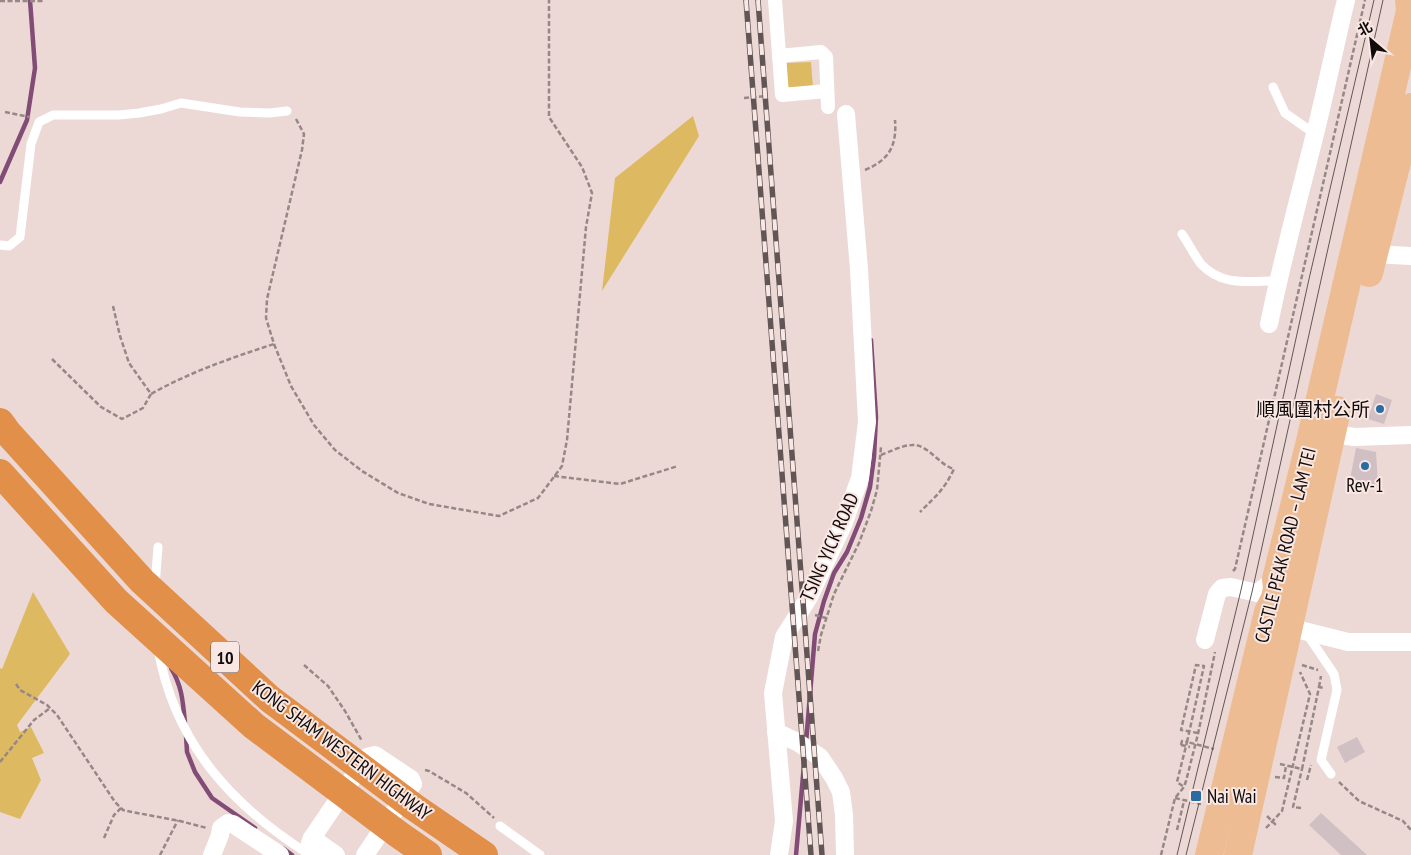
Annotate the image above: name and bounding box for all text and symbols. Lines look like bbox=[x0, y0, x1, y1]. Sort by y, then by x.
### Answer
north arrow bbox=[1346, 15, 1396, 65]
text: 北 bbox=[1354, 17, 1375, 40]
place label: 順風圍村公所 bbox=[1256, 397, 1370, 421]
marker: 順風圍村公所 bbox=[1374, 403, 1386, 415]
street label: CASTLE PEAK ROAD – LAM TEI bbox=[1249, 445, 1321, 645]
marker: Rev-1 bbox=[1359, 460, 1371, 472]
place label: Rev-1 bbox=[1346, 473, 1384, 497]
street label: TSING YICK ROAD bbox=[794, 489, 864, 605]
road number: 10 bbox=[211, 642, 239, 672]
street label: KONG SHAM WESTERN HIGHWAY bbox=[248, 675, 437, 825]
place label: Nai Wai bbox=[1207, 784, 1257, 808]
marker: Nai Wai bbox=[1189, 789, 1203, 803]

